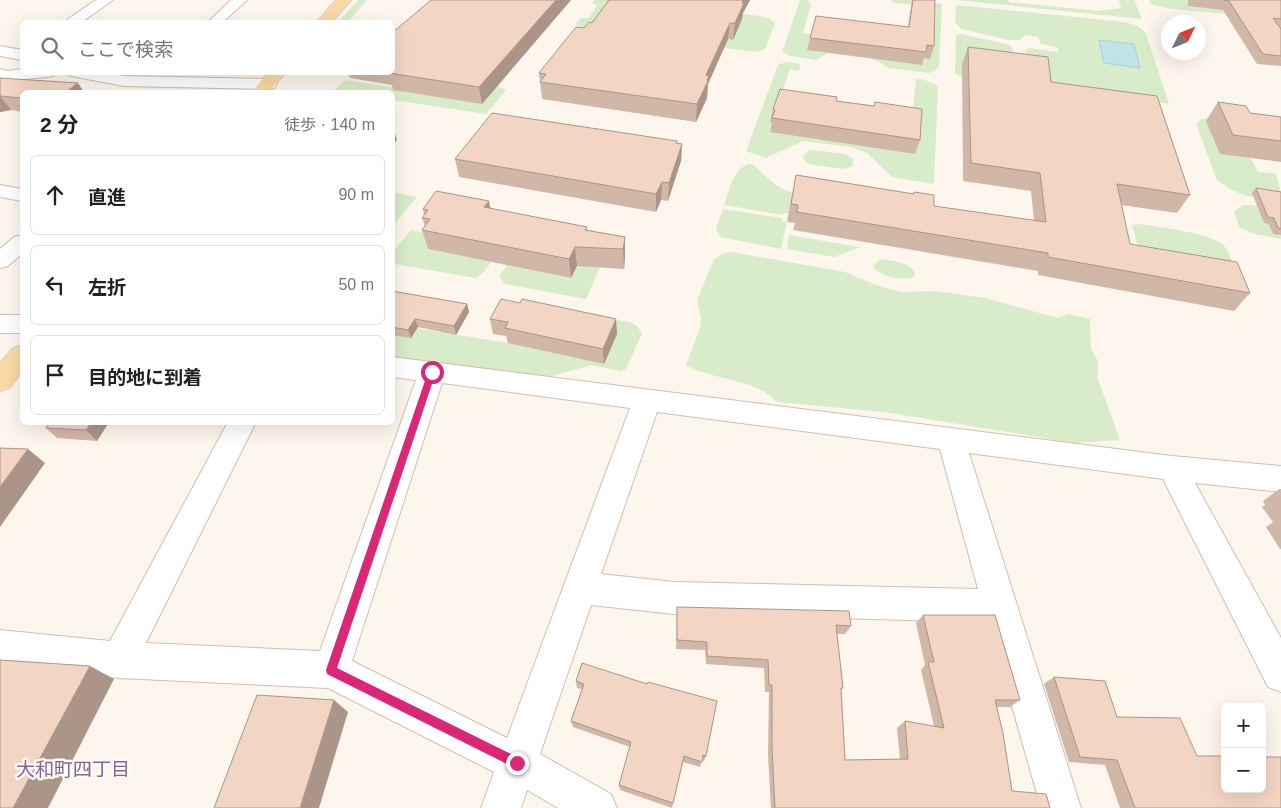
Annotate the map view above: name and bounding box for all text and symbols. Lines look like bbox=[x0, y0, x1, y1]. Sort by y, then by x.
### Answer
north arrow bbox=[1161, 15, 1206, 60]
search box bbox=[20, 20, 395, 75]
icon: search bbox=[38, 34, 66, 62]
text: ここで検索 bbox=[78, 39, 173, 60]
text: 2 分 bbox=[40, 113, 79, 136]
text: 徒歩 · 140 m bbox=[284, 116, 375, 133]
icon: ahead bbox=[41, 181, 69, 209]
text: 90 m bbox=[338, 186, 374, 203]
text: 直進 bbox=[88, 187, 126, 208]
icon: left bbox=[41, 271, 69, 299]
text: 50 m bbox=[338, 276, 374, 293]
text: 左折 bbox=[88, 277, 126, 298]
icon: arrive bbox=[41, 361, 69, 389]
route start bbox=[421, 361, 444, 384]
text: 目的地に到着 bbox=[88, 367, 202, 388]
map controls bbox=[1221, 703, 1266, 793]
button: + bbox=[1221, 703, 1266, 748]
button: − bbox=[1221, 748, 1266, 793]
route end bbox=[506, 752, 529, 775]
district label: 大和町四丁目 bbox=[16, 759, 130, 780]

